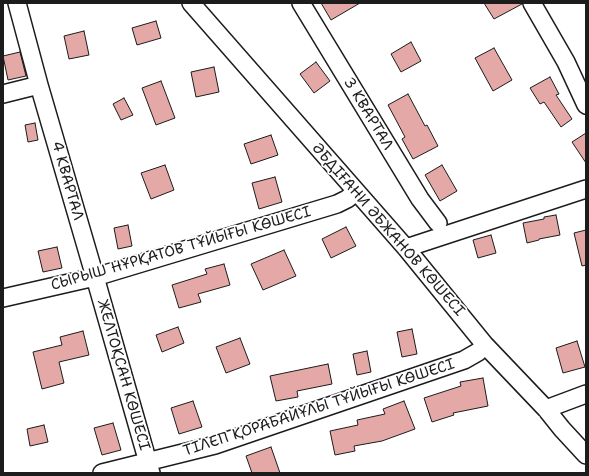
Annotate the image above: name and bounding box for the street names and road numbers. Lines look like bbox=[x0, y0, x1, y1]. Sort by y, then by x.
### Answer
street label: 3 КВАРТАЛ bbox=[339, 74, 397, 154]
street label: 4 КВАРТАЛ bbox=[47, 139, 87, 223]
street label: ӘБДІҒАНИ ӘБЖАНОВ КӨШЕСІ bbox=[308, 140, 468, 320]
street label: СЫРЫШ НҰРҚАТОВ ТҰЙЫҒЫ КӨШЕСІ bbox=[49, 203, 313, 295]
street label: ЖЕЛТОҚСАН КӨШЕСІ bbox=[93, 297, 153, 453]
street label: ТІЛЕП ҚОРАБАЙҰЛЫ ТҰЙЫҒЫ КӨШЕСІ bbox=[181, 355, 457, 461]

